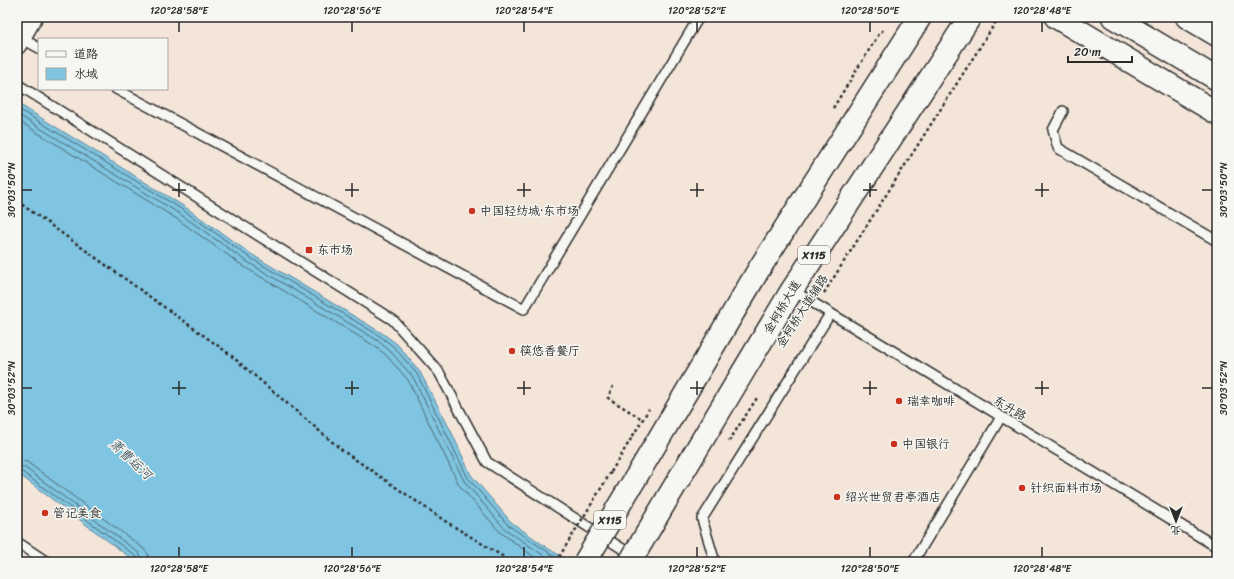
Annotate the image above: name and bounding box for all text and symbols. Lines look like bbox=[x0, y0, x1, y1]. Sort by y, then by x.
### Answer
text: 120°28'58"E bbox=[150, 2, 209, 20]
text: 120°28'56"E bbox=[323, 2, 382, 20]
text: 120°28'54"E bbox=[495, 2, 555, 20]
text: 120°28'52"E bbox=[668, 2, 727, 20]
text: 120°28'50"E bbox=[841, 2, 901, 20]
text: 120°28'48"E bbox=[1013, 2, 1073, 20]
legend bbox=[38, 38, 168, 90]
scale bar bbox=[1068, 38, 1132, 64]
text: 20 m bbox=[1074, 41, 1101, 63]
text: 道路 bbox=[74, 43, 98, 65]
text: 水域 bbox=[74, 63, 98, 85]
text: 30°03'50"N bbox=[3, 162, 21, 218]
text: 30°03'50"N bbox=[1215, 162, 1233, 218]
place label: 中国轻纺城·东市场 bbox=[480, 200, 579, 222]
marker: 中国轻纺城·东市场 bbox=[467, 206, 477, 216]
place label: 东市场 bbox=[317, 239, 353, 261]
marker: 东市场 bbox=[304, 245, 314, 255]
road number: X115 bbox=[798, 246, 830, 264]
street label: 金柯桥大道辅路 bbox=[770, 270, 834, 352]
street label: 金柯桥大道 bbox=[757, 276, 807, 338]
place label: 筷悠香餐厅 bbox=[520, 340, 580, 362]
marker: 筷悠香餐厅 bbox=[507, 346, 517, 356]
text: 30°03'52"N bbox=[3, 361, 21, 415]
text: 30°03'52"N bbox=[1215, 361, 1233, 415]
street label: 东升路 bbox=[989, 389, 1031, 427]
place label: 瑞幸咖啡 bbox=[907, 390, 955, 412]
marker: 瑞幸咖啡 bbox=[894, 396, 904, 406]
water label: 萧曹运河 bbox=[104, 433, 159, 487]
place label: 中国银行 bbox=[902, 433, 950, 455]
marker: 中国银行 bbox=[889, 439, 899, 449]
place label: 针织面料市场 bbox=[1030, 477, 1102, 499]
marker: 针织面料市场 bbox=[1017, 483, 1027, 493]
place label: 绍兴世贸君亭酒店 bbox=[845, 486, 941, 508]
marker: 绍兴世贸君亭酒店 bbox=[832, 492, 842, 502]
north arrow bbox=[1156, 501, 1196, 541]
place label: 管记美食 bbox=[53, 502, 101, 524]
marker: 管记美食 bbox=[40, 508, 50, 518]
road number: X115 bbox=[594, 511, 626, 529]
text: 北 bbox=[1171, 521, 1182, 540]
text: 120°28'58"E bbox=[150, 560, 209, 578]
text: 120°28'56"E bbox=[323, 560, 382, 578]
text: 120°28'54"E bbox=[495, 560, 555, 578]
text: 120°28'52"E bbox=[668, 560, 727, 578]
text: 120°28'50"E bbox=[841, 560, 901, 578]
text: 120°28'48"E bbox=[1013, 560, 1073, 578]

